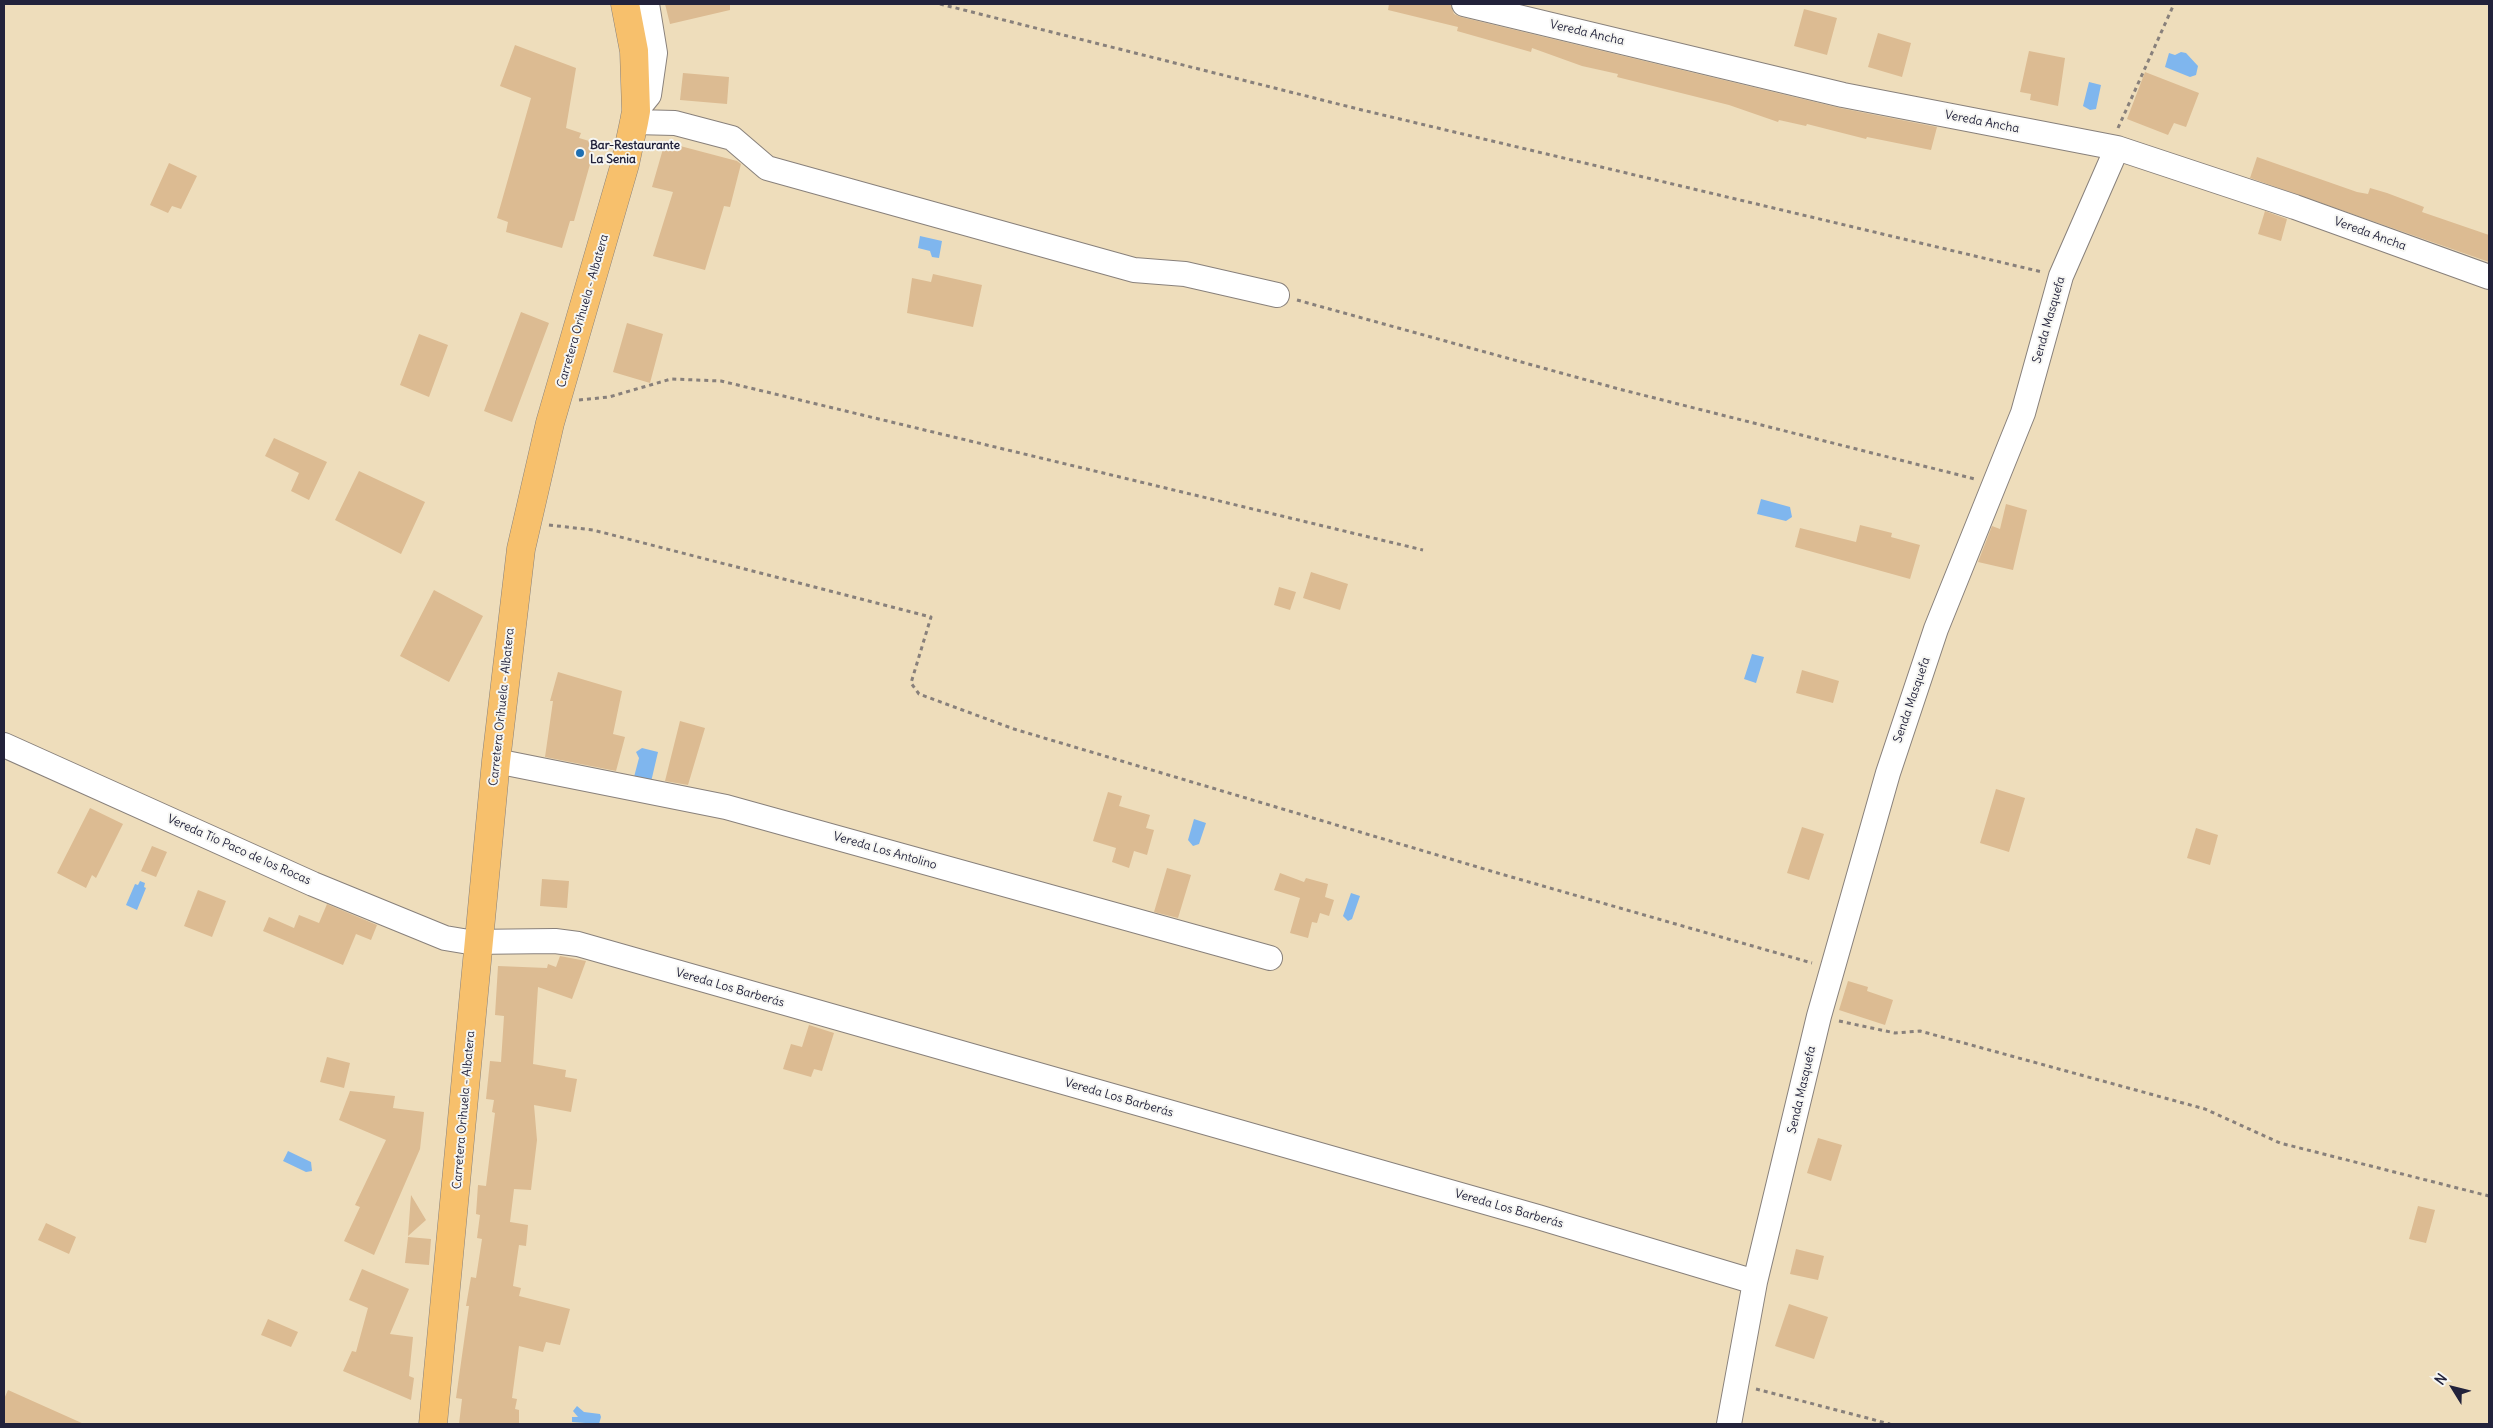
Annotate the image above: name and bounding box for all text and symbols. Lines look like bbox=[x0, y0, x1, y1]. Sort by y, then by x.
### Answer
street label: Vereda Ancha bbox=[1548, 17, 1626, 49]
street label: Vereda Ancha bbox=[1943, 108, 2021, 136]
place label: Bar-Restaurante La Senia bbox=[590, 139, 680, 167]
marker: Bar-Restaurante La Senia bbox=[574, 147, 586, 159]
street label: Vereda Ancha bbox=[2332, 214, 2408, 254]
street label: Carretera Orihuela - Albatera bbox=[554, 233, 612, 389]
street label: Senda Masquefa bbox=[2030, 275, 2068, 365]
street label: Carretera Orihuela - Albatera bbox=[487, 627, 517, 787]
street label: Senda Masquefa bbox=[1891, 655, 1933, 745]
street label: Vereda Tío Paco de los Rocas bbox=[165, 812, 313, 888]
street label: Vereda Los Antolino bbox=[832, 829, 938, 873]
street label: Vereda Los Barberás bbox=[674, 966, 786, 1010]
street label: Carretera Orihuela - Albatera bbox=[450, 1030, 478, 1190]
street label: Senda Masquefa bbox=[1785, 1045, 1819, 1135]
street label: Vereda Los Barberás bbox=[1063, 1076, 1175, 1120]
street label: Vereda Los Barberás bbox=[1453, 1187, 1565, 1231]
north arrow bbox=[2428, 1363, 2478, 1413]
text: N bbox=[2431, 1370, 2451, 1388]

